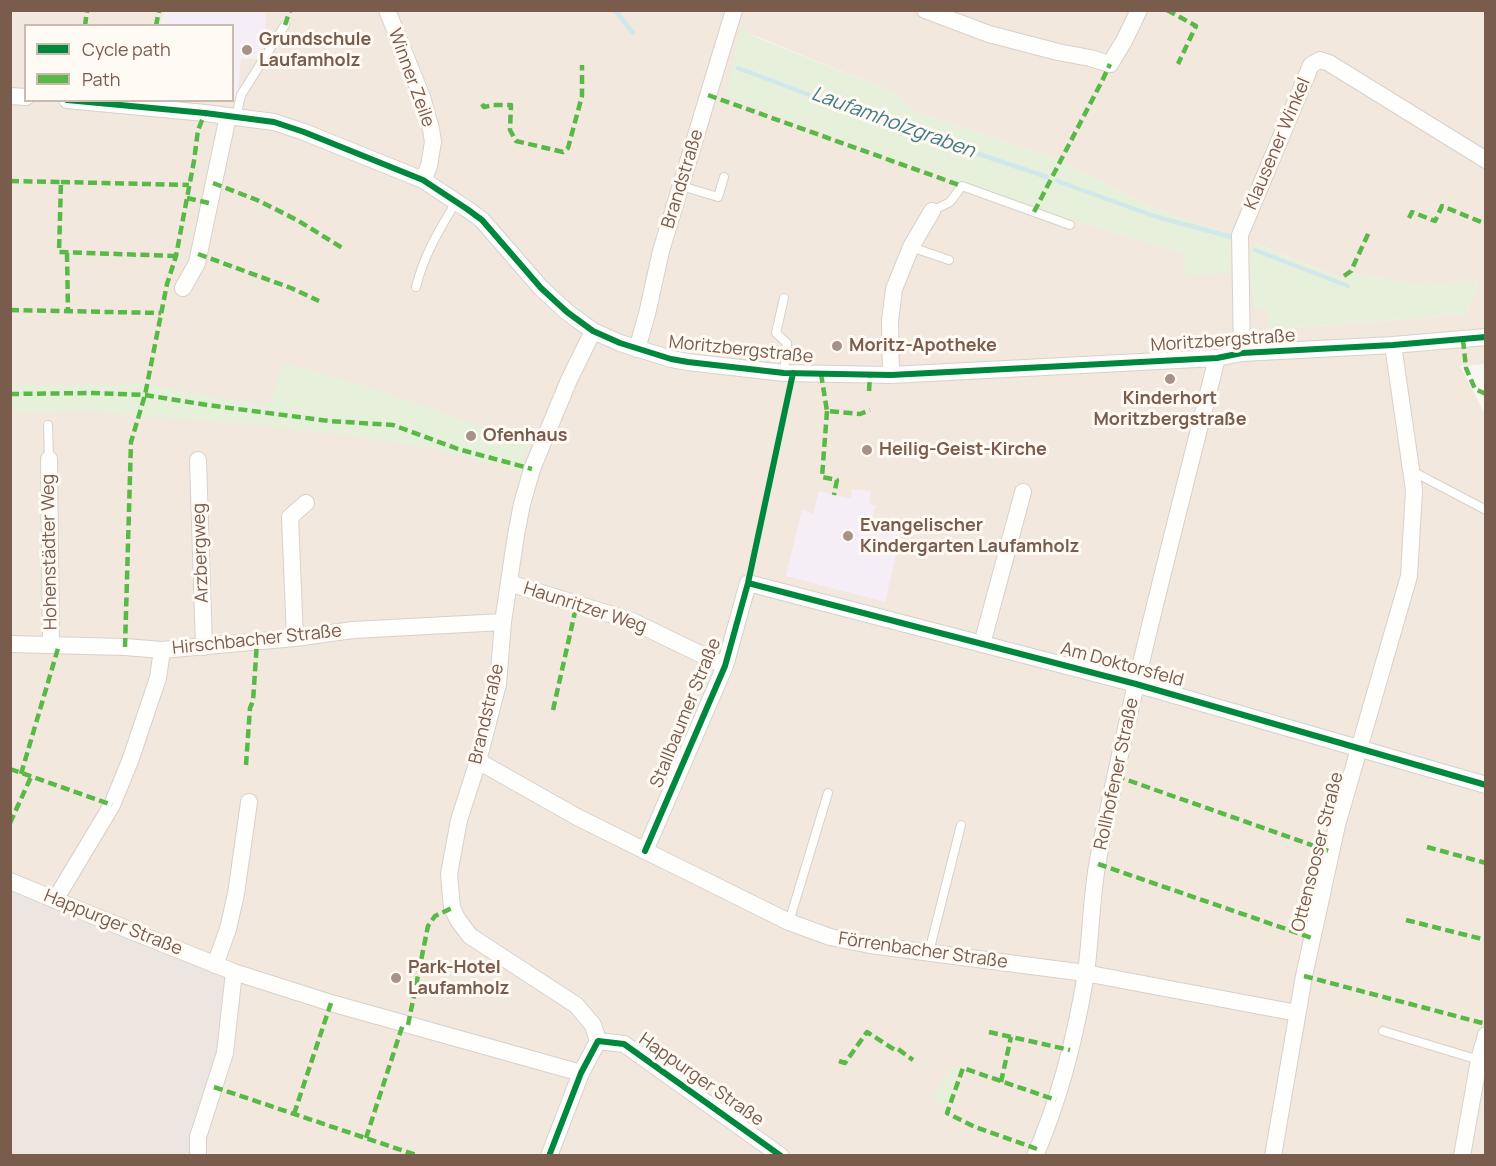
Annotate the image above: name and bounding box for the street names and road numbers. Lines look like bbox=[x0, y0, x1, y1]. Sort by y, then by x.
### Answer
street label: Winner Zeile bbox=[383, 26, 439, 130]
street label: Klausener Winkel bbox=[1240, 75, 1316, 213]
street label: Brandstraße bbox=[658, 127, 708, 231]
street label: Moritzbergstraße bbox=[1150, 325, 1296, 357]
street label: Moritzbergstraße bbox=[668, 332, 814, 368]
street label: Hohenstädter Weg bbox=[38, 474, 62, 630]
street label: Arzbergweg bbox=[188, 503, 214, 603]
street label: Haunritzer Weg bbox=[521, 578, 649, 638]
street label: Hirschbacher Straße bbox=[171, 620, 343, 660]
street label: Stallbaumer Straße bbox=[646, 635, 726, 791]
street label: Am Doktorsfeld bbox=[1058, 638, 1186, 692]
street label: Brandstraße bbox=[465, 662, 509, 766]
street label: Rollhofener Straße bbox=[1090, 696, 1144, 852]
street label: Ottensooser Straße bbox=[1288, 770, 1348, 934]
street label: Happurger Straße bbox=[41, 885, 185, 961]
street label: Förrenbacher Straße bbox=[837, 928, 1009, 974]
street label: Happurger Straße bbox=[634, 1029, 768, 1131]

